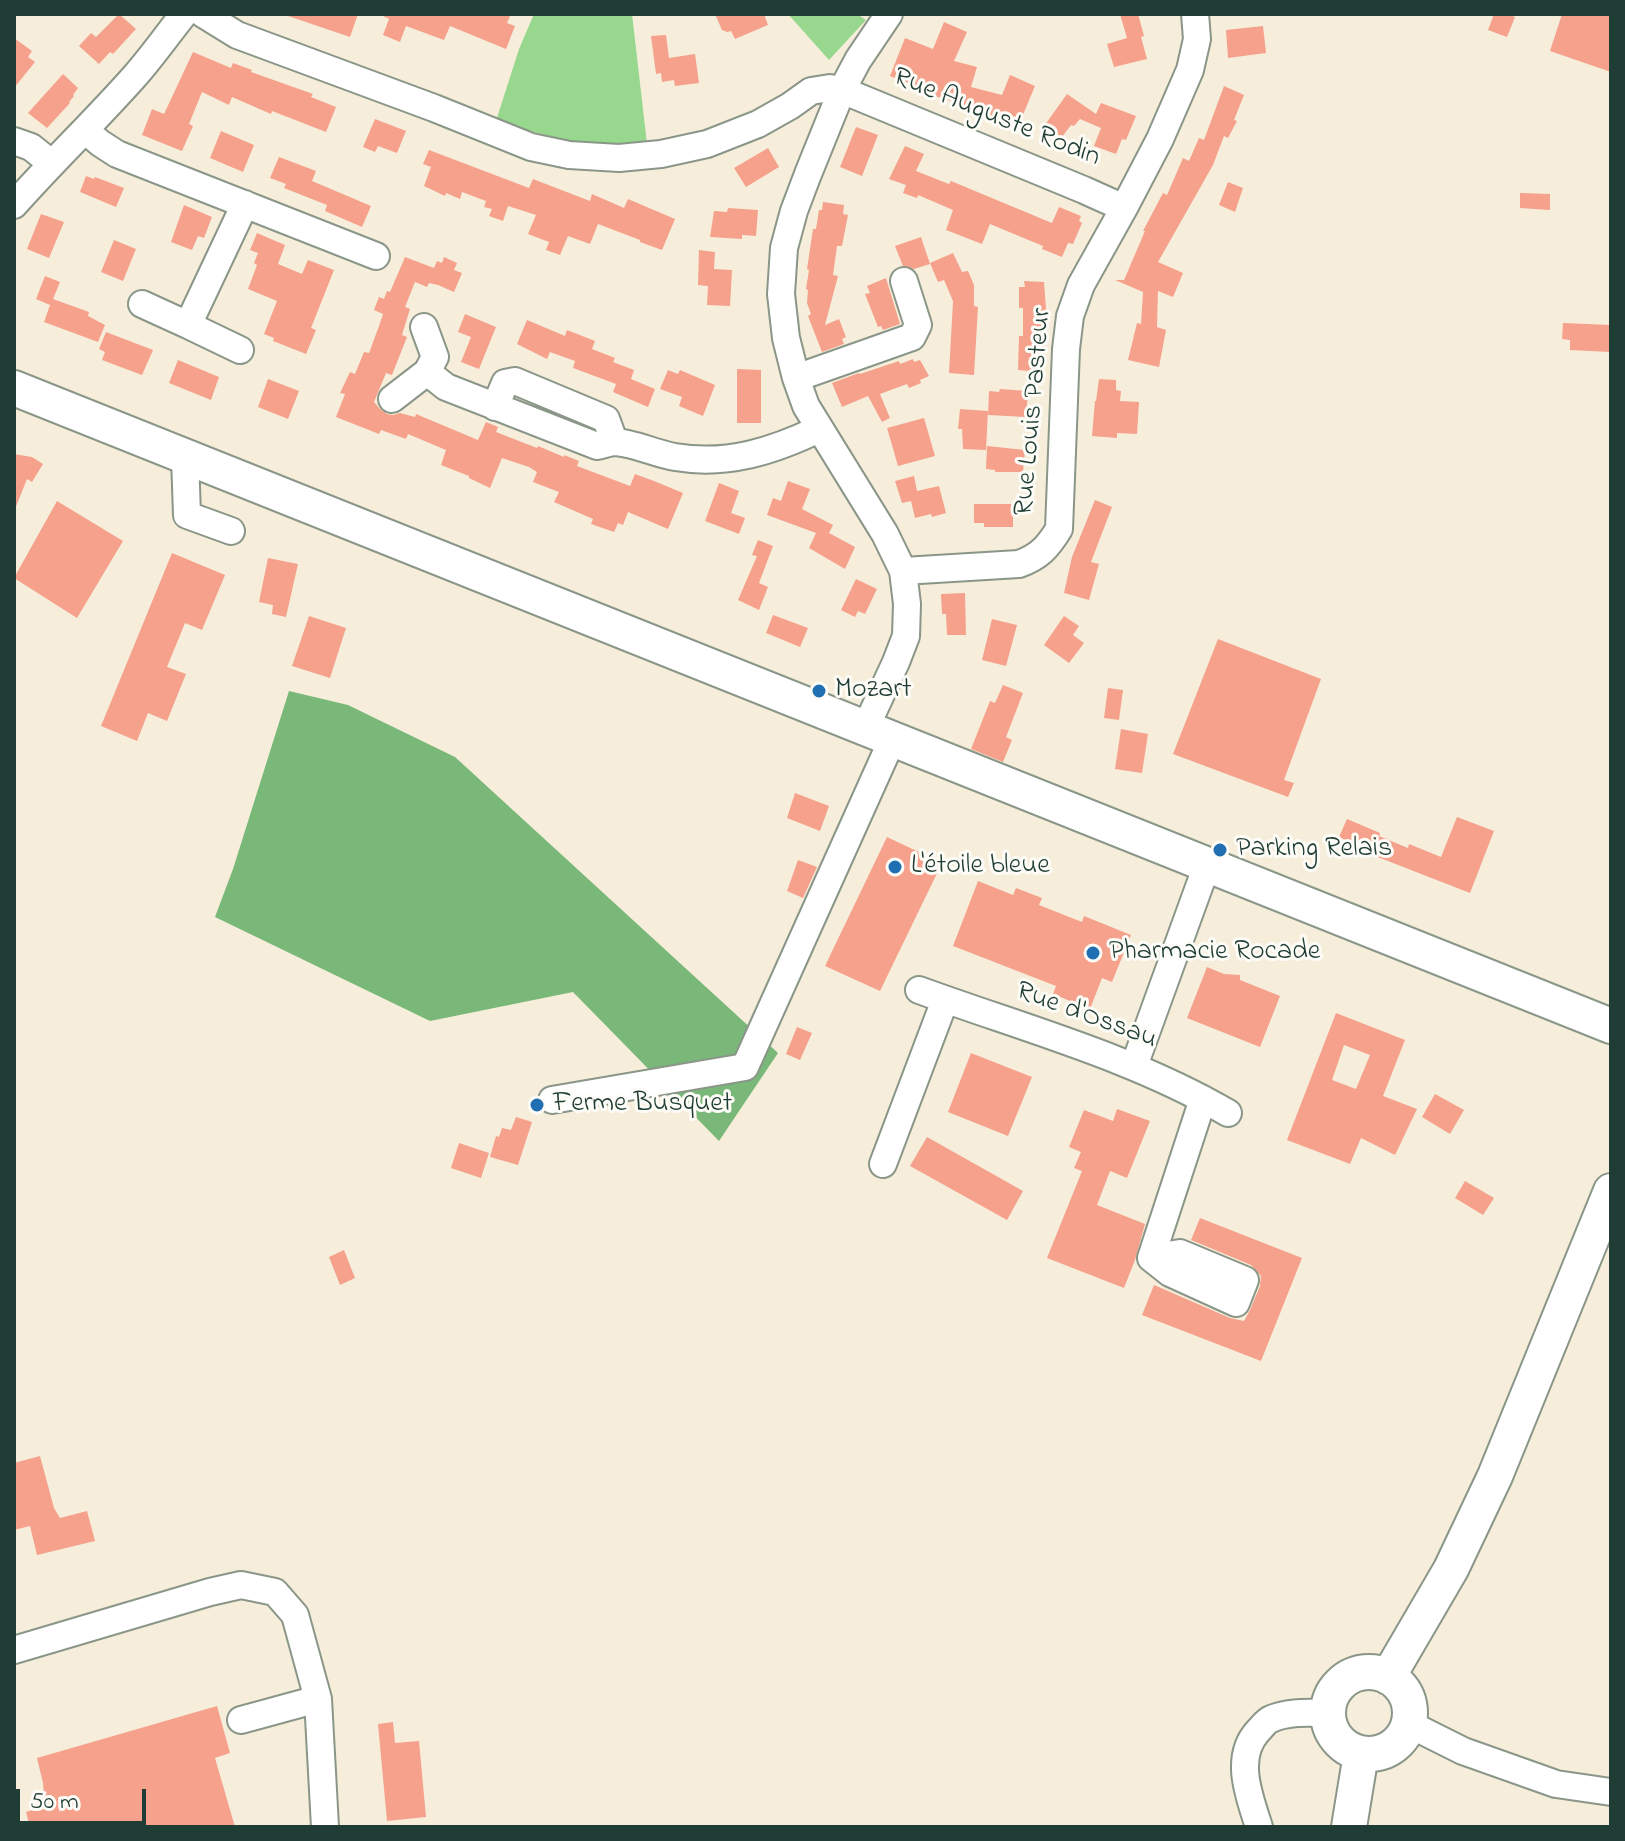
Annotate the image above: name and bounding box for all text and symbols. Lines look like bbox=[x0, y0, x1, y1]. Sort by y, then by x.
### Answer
street label: Rue Auguste Rodin bbox=[887, 62, 1105, 176]
street label: Rue Louis Pasteur bbox=[1009, 307, 1061, 517]
place label: Mozart bbox=[835, 674, 911, 708]
marker: Mozart bbox=[810, 682, 828, 700]
place label: Parking Relais bbox=[1236, 833, 1392, 867]
marker: Parking Relais bbox=[1211, 841, 1229, 859]
place label: L'étoile bleue bbox=[911, 850, 1050, 884]
marker: L'étoile bleue bbox=[886, 858, 904, 876]
place label: Pharmacie Rocade bbox=[1109, 936, 1320, 970]
marker: Pharmacie Rocade bbox=[1084, 944, 1102, 962]
street label: Rue d'Ossau bbox=[1011, 976, 1161, 1058]
place label: Ferme Busquet bbox=[553, 1088, 732, 1122]
marker: Ferme Busquet bbox=[528, 1096, 546, 1114]
scale bar bbox=[20, 1773, 150, 1823]
text: 50 m bbox=[30, 1785, 79, 1820]

